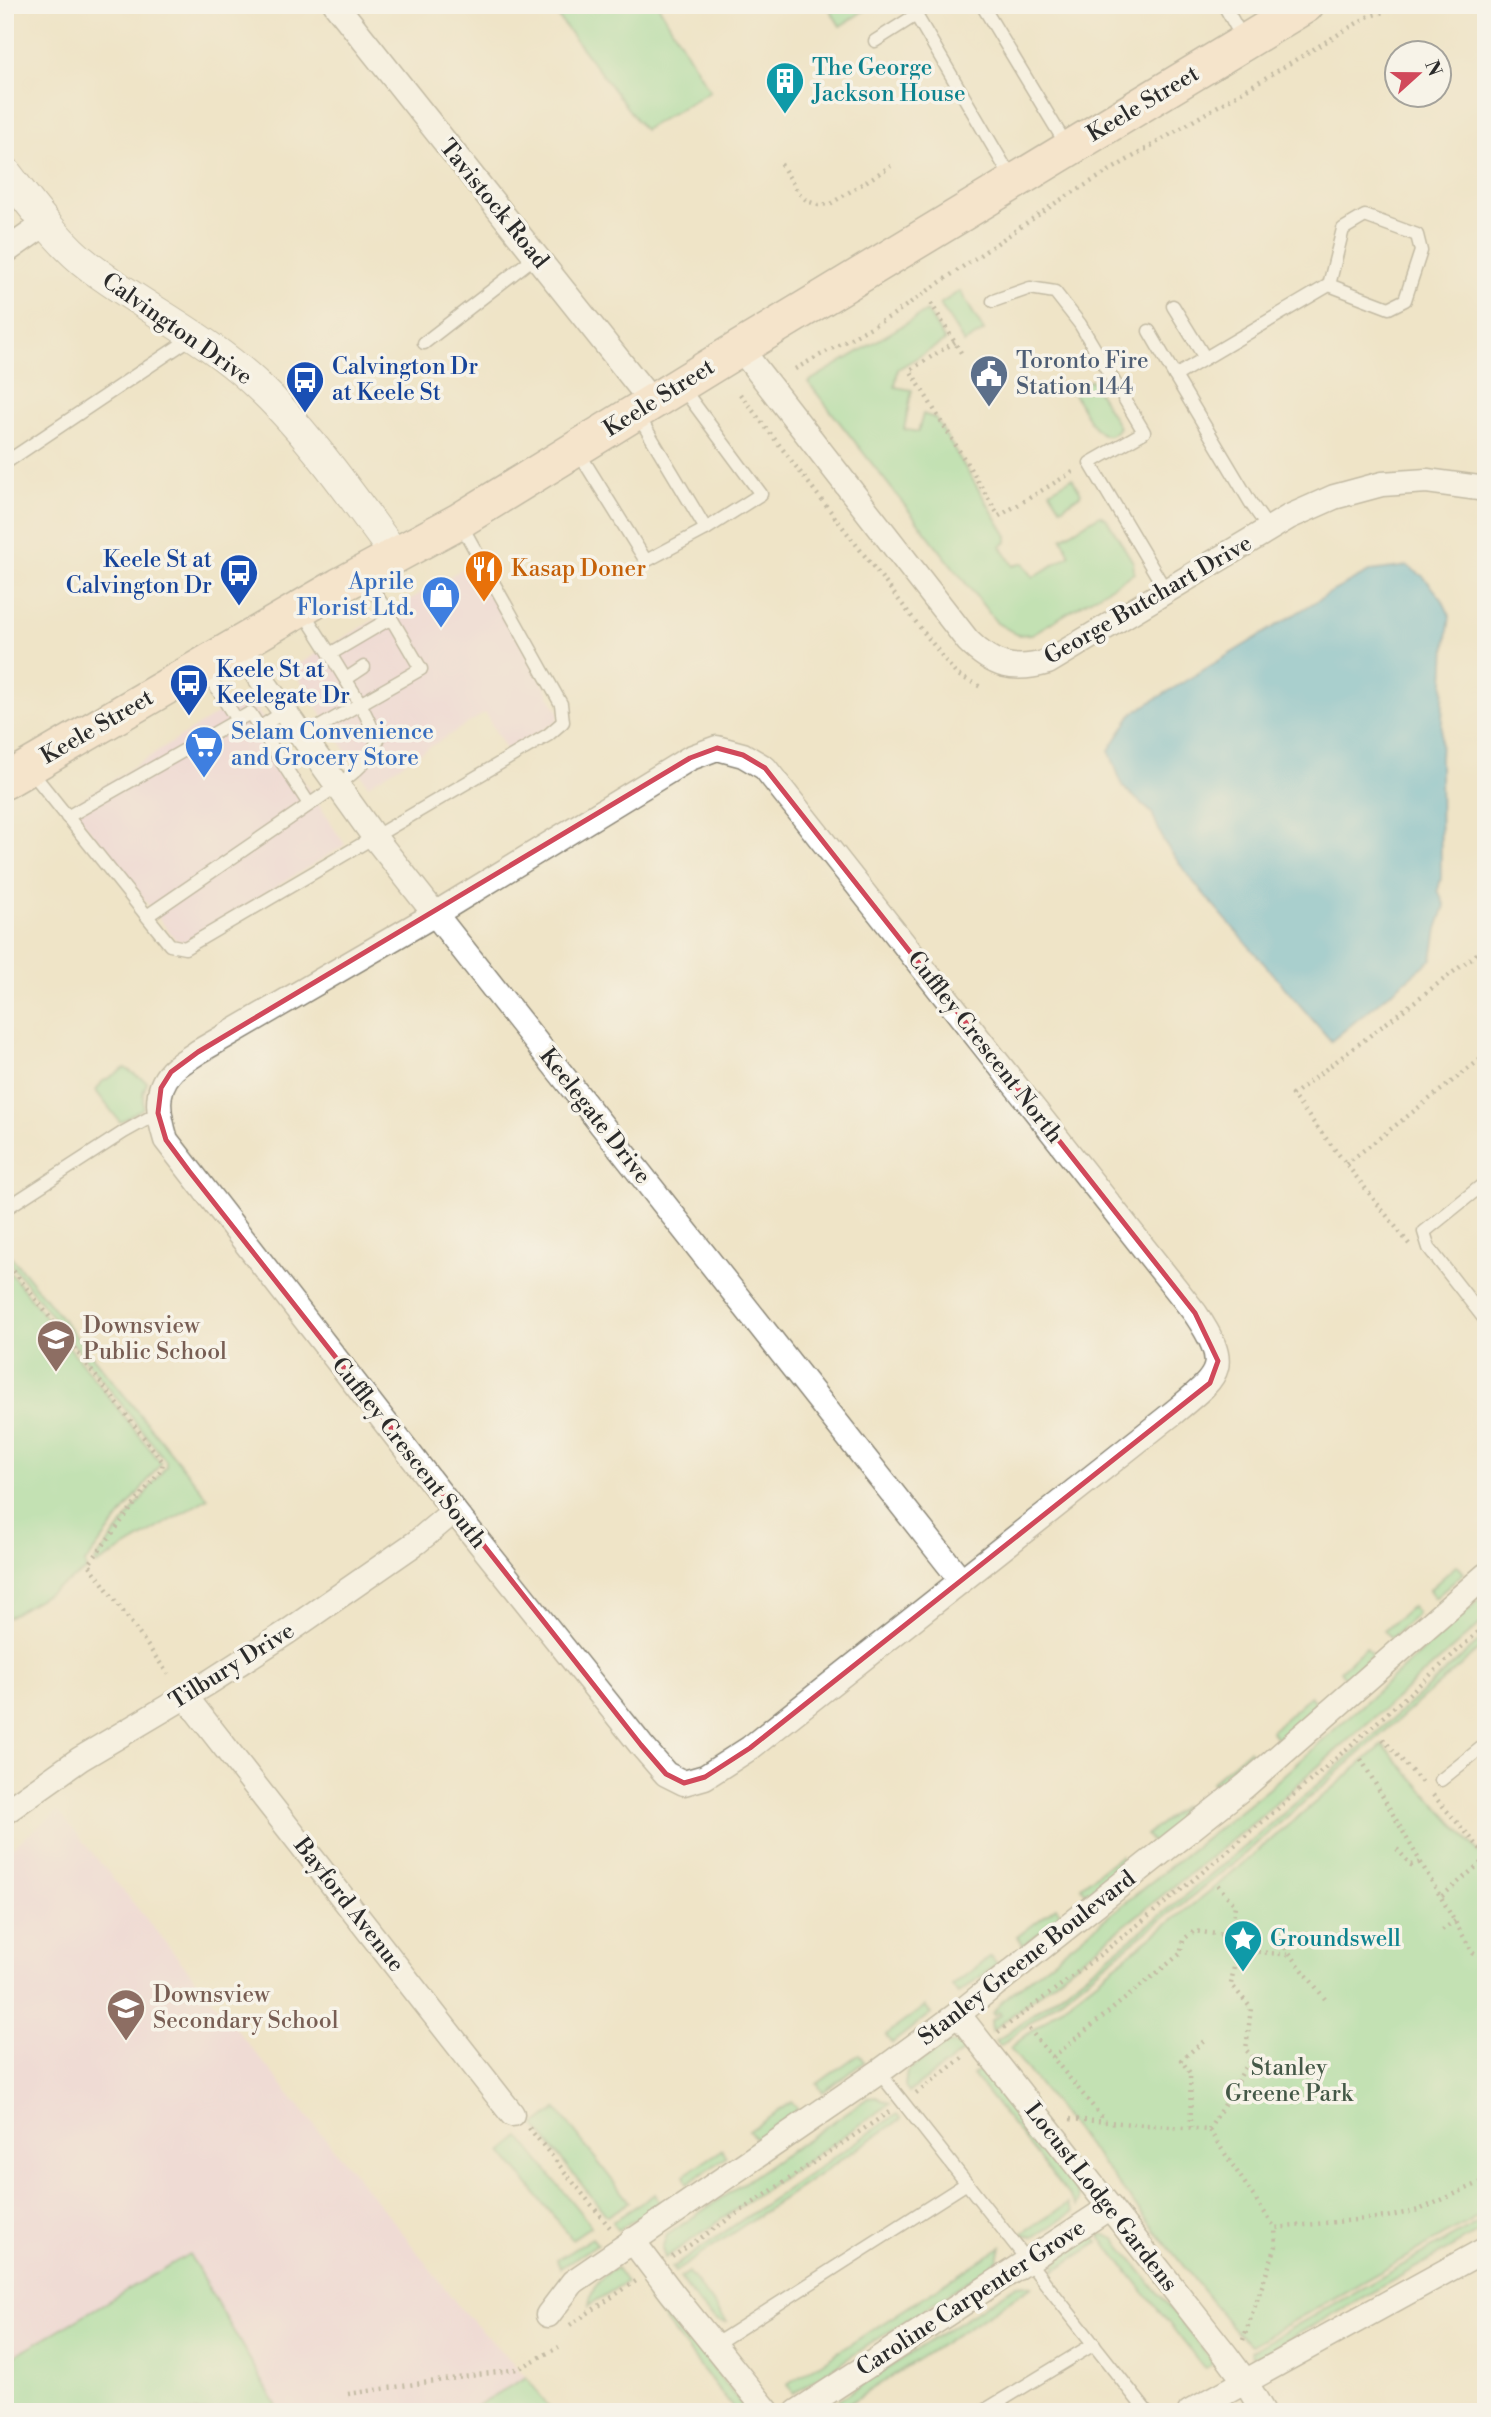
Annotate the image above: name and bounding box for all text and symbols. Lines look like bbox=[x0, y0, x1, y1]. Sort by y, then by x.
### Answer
north arrow bbox=[1382, 38, 1452, 108]
place label: The George Jackson House bbox=[811, 54, 966, 108]
text: N bbox=[1419, 57, 1447, 80]
building icon: The George Jackson House bbox=[764, 60, 806, 115]
street label: Keele Street bbox=[1082, 60, 1204, 148]
street label: Tavistock Road bbox=[433, 134, 555, 274]
street label: Calvington Drive bbox=[97, 267, 257, 391]
place label: Toronto Fire Station 144 bbox=[1016, 347, 1149, 401]
place label: Calvington Dr at Keele St bbox=[332, 353, 478, 407]
street label: Keele Street bbox=[598, 353, 720, 443]
public building icon: Toronto Fire Station 144 bbox=[968, 353, 1010, 408]
bus stop icon: Calvington Dr at Keele St bbox=[284, 359, 326, 414]
street label: George Butchart Drive bbox=[1039, 529, 1257, 671]
place label: Keele St at Calvington Dr bbox=[66, 546, 212, 600]
restaurant icon: Kasap Doner bbox=[463, 548, 505, 603]
bus stop icon: Keele St at Calvington Dr bbox=[218, 552, 260, 607]
place label: Kasap Doner bbox=[511, 555, 646, 583]
place label: Aprile Florist Ltd. bbox=[296, 568, 414, 622]
shop icon: Aprile Florist Ltd. bbox=[420, 574, 462, 629]
place label: Keele St at Keelegate Dr bbox=[216, 656, 350, 710]
bus stop icon: Keele St at Keelegate Dr bbox=[168, 662, 210, 717]
street label: Keele Street bbox=[36, 683, 158, 771]
place label: Selam Convenience and Grocery Store bbox=[231, 718, 434, 772]
supermarket icon: Selam Convenience and Grocery Store bbox=[183, 724, 225, 779]
street label: Cuffley Crescent North bbox=[901, 945, 1069, 1149]
street label: Keelegate Drive bbox=[533, 1042, 657, 1190]
place label: Downsview Public School bbox=[83, 1312, 227, 1366]
school or university icon: Downsview Public School bbox=[35, 1318, 77, 1373]
street label: Cuffley Crescent South bbox=[326, 1352, 493, 1554]
street label: Tilbury Drive bbox=[164, 1617, 300, 1715]
street label: Bayford Avenue bbox=[287, 1831, 410, 1978]
street label: Stanley Greene Boulevard bbox=[913, 1865, 1141, 2051]
place icon: Groundswell bbox=[1222, 1918, 1264, 1973]
place label: Groundswell bbox=[1270, 1925, 1401, 1953]
place label: Downsview Secondary School bbox=[153, 1981, 339, 2035]
school or university icon: Downsview Secondary School bbox=[105, 1987, 147, 2042]
park label: Stanley Greene Park bbox=[1225, 2054, 1354, 2108]
street label: Locust Lodge Gardens bbox=[1019, 2097, 1183, 2297]
street label: Caroline Carpenter Grove bbox=[851, 2214, 1091, 2382]

